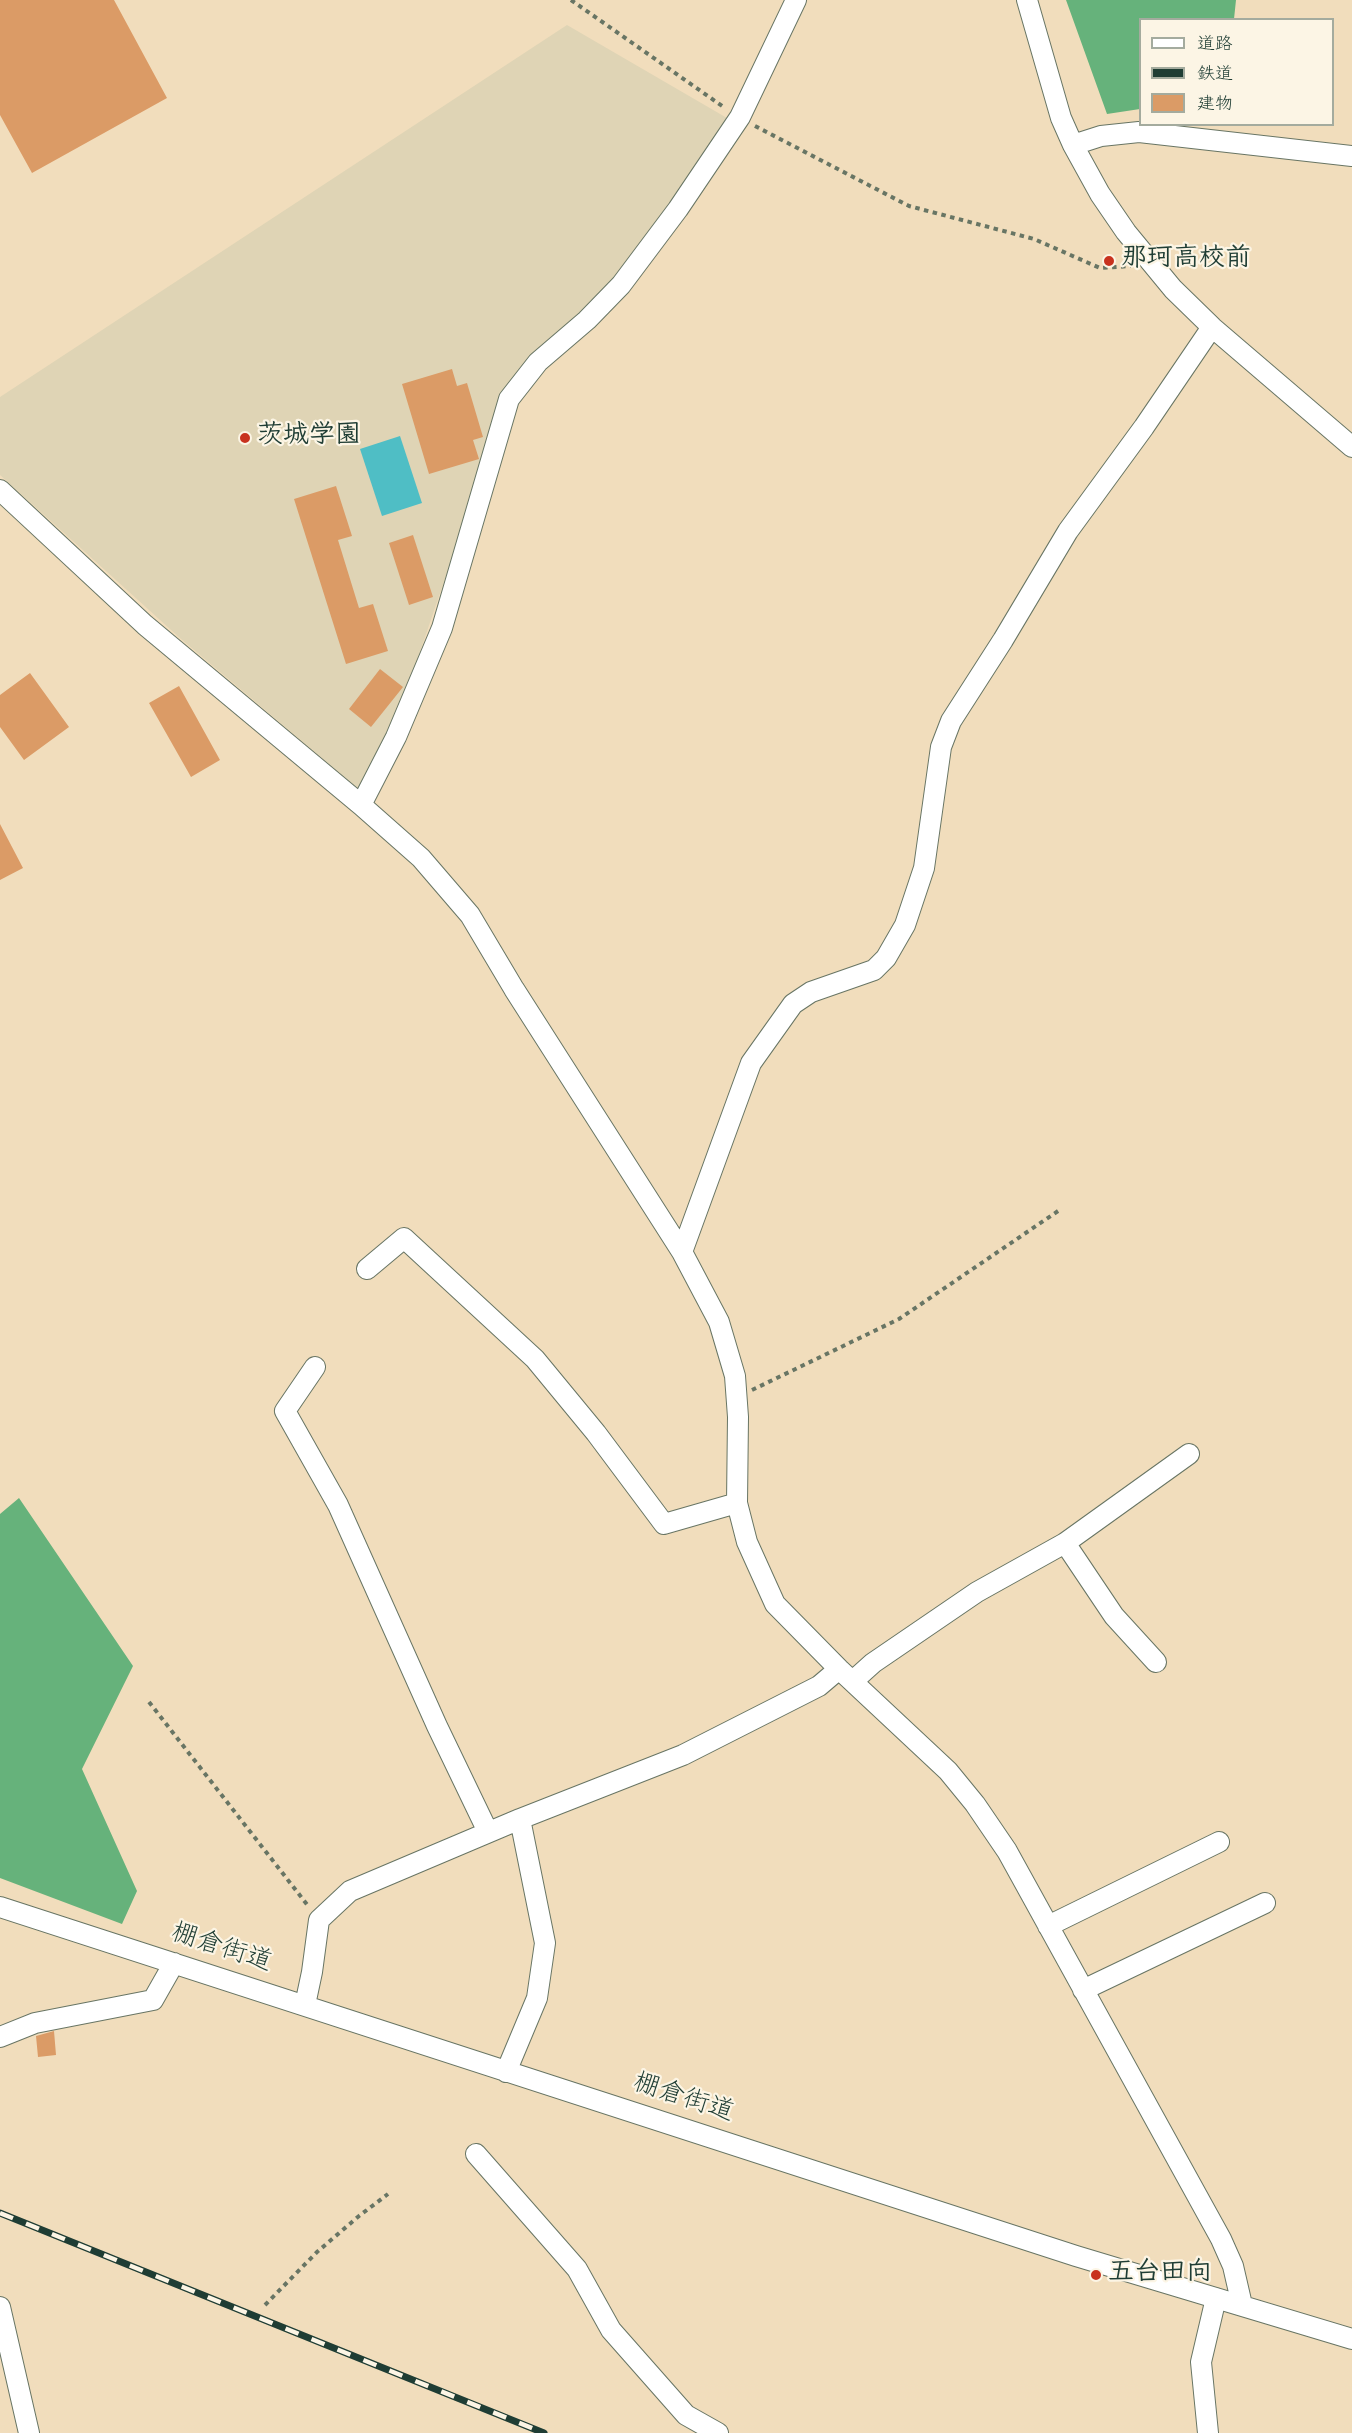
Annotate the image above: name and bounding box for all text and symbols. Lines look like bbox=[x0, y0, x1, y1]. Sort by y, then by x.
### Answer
legend bbox=[1139, 18, 1334, 126]
text: 道路 bbox=[1197, 32, 1233, 58]
text: 鉄道 bbox=[1197, 62, 1233, 88]
text: 建物 bbox=[1197, 92, 1233, 118]
place label: 那珂高校前 bbox=[1121, 245, 1251, 277]
marker: 那珂高校前 bbox=[1102, 254, 1116, 268]
place label: 茨城学園 bbox=[257, 422, 361, 454]
marker: 茨城学園 bbox=[238, 431, 252, 445]
street label: 棚倉街道 bbox=[167, 1919, 275, 1981]
street label: 棚倉街道 bbox=[629, 2069, 737, 2131]
place label: 五台田向 bbox=[1108, 2259, 1212, 2291]
marker: 五台田向 bbox=[1089, 2268, 1103, 2282]

